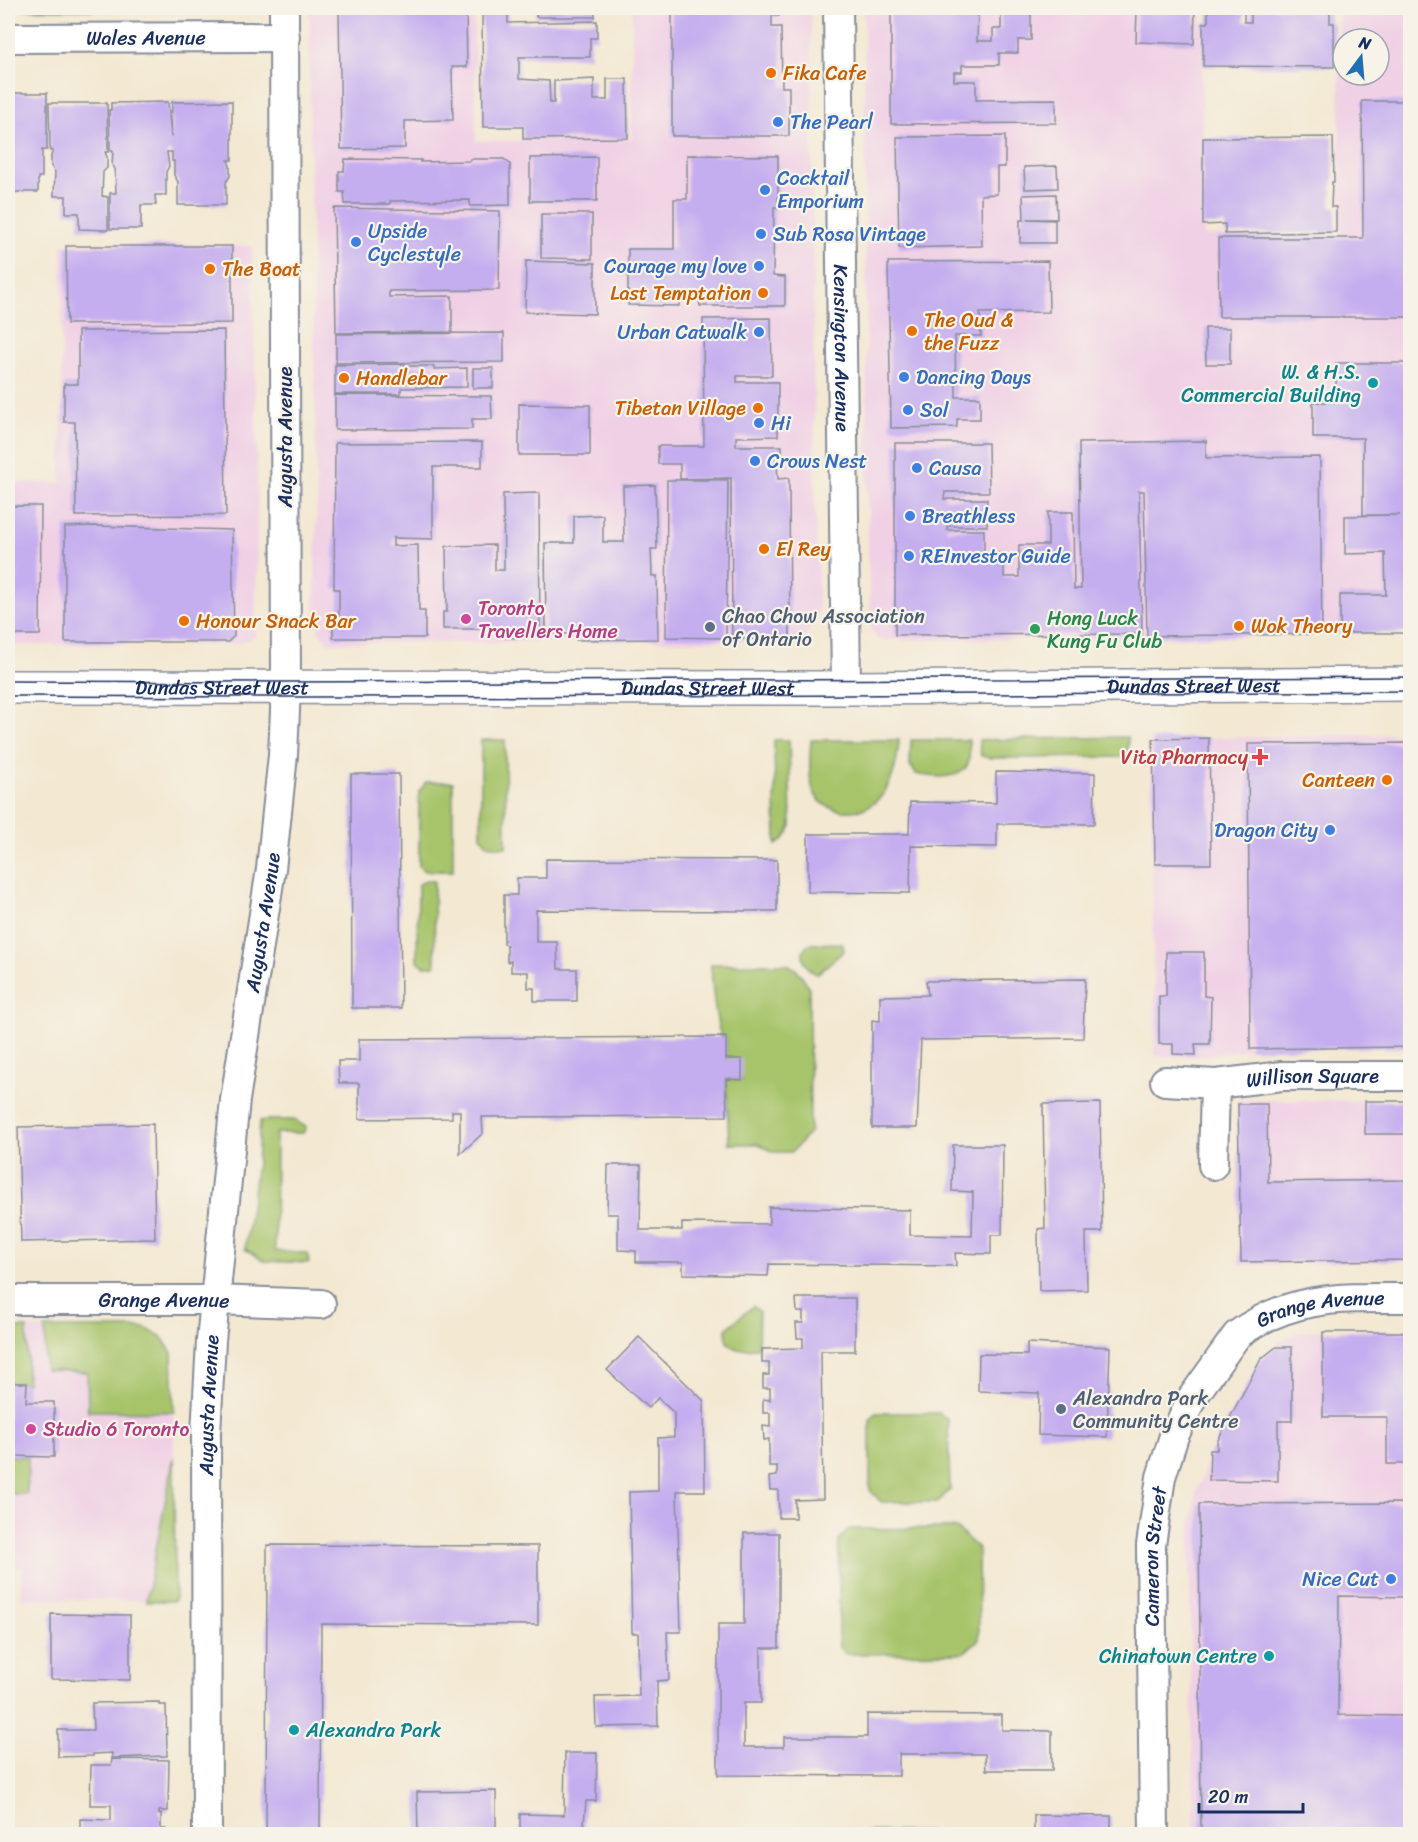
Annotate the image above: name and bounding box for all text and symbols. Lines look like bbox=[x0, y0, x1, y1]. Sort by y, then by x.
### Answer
street label: Wales Avenue bbox=[86, 20, 206, 56]
north arrow bbox=[1331, 27, 1391, 87]
text: N bbox=[1355, 27, 1375, 59]
place label: Fika Cafe bbox=[783, 56, 867, 91]
marker: Fika Cafe bbox=[764, 66, 778, 80]
place label: The Pearl bbox=[790, 105, 873, 140]
marker: The Pearl bbox=[771, 115, 785, 129]
place label: Cocktail Emporium bbox=[777, 161, 864, 219]
marker: Cocktail Emporium bbox=[758, 183, 772, 197]
place label: Upside Cyclestyle bbox=[368, 214, 461, 272]
place label: Sub Rosa Vintage bbox=[773, 217, 926, 252]
marker: Sub Rosa Vintage bbox=[754, 227, 768, 241]
marker: Upside Cyclestyle bbox=[349, 235, 363, 249]
place label: Courage my love bbox=[604, 249, 747, 284]
place label: The Boat bbox=[222, 252, 301, 287]
marker: Courage my love bbox=[752, 259, 766, 273]
marker: The Boat bbox=[203, 262, 217, 276]
street label: Kensington Avenue bbox=[823, 264, 860, 432]
place label: Last Temptation bbox=[610, 276, 751, 311]
marker: Last Temptation bbox=[756, 286, 770, 300]
place label: The Oud & the Fuzz bbox=[924, 303, 1013, 361]
place label: Urban Catwalk bbox=[617, 315, 747, 350]
marker: The Oud & the Fuzz bbox=[905, 324, 919, 338]
marker: Urban Catwalk bbox=[752, 325, 766, 339]
place label: W. & H.S. Commercial Building bbox=[1181, 355, 1361, 413]
place label: Dancing Days bbox=[916, 360, 1032, 395]
place label: Handlebar bbox=[356, 361, 449, 396]
street label: Augusta Avenue bbox=[268, 366, 303, 509]
marker: Dancing Days bbox=[897, 370, 911, 384]
marker: Handlebar bbox=[337, 371, 351, 385]
marker: W. & H.S. Commercial Building bbox=[1366, 376, 1380, 390]
place label: Tibetan Village bbox=[615, 391, 746, 426]
place label: Sol bbox=[920, 393, 950, 428]
marker: Tibetan Village bbox=[751, 401, 765, 415]
marker: Sol bbox=[901, 403, 915, 417]
place label: Hi bbox=[771, 406, 792, 441]
marker: Hi bbox=[752, 416, 766, 430]
place label: Crows Nest bbox=[767, 444, 868, 479]
place label: Causa bbox=[929, 451, 981, 486]
marker: Crows Nest bbox=[748, 454, 762, 468]
marker: Causa bbox=[910, 461, 924, 475]
place label: Breathless bbox=[922, 499, 1016, 534]
marker: Breathless bbox=[903, 509, 917, 523]
place label: El Rey bbox=[776, 532, 831, 567]
place label: REInvestor Guide bbox=[921, 539, 1071, 574]
marker: El Rey bbox=[757, 542, 771, 556]
marker: REInvestor Guide bbox=[902, 549, 916, 563]
place label: Toronto Travellers Home bbox=[478, 591, 618, 649]
place label: Chao Chow Association of Ontario bbox=[722, 599, 925, 657]
place label: Hong Luck Kung Fu Club bbox=[1047, 601, 1162, 659]
place label: Honour Snack Bar bbox=[196, 604, 356, 639]
place label: Wok Theory bbox=[1251, 609, 1353, 644]
marker: Toronto Travellers Home bbox=[459, 612, 473, 626]
marker: Honour Snack Bar bbox=[177, 614, 191, 628]
marker: Wok Theory bbox=[1232, 619, 1246, 633]
marker: Chao Chow Association of Ontario bbox=[703, 620, 717, 634]
marker: Hong Luck Kung Fu Club bbox=[1028, 622, 1042, 636]
street label: Dundas Street West bbox=[1107, 668, 1281, 704]
street label: Dundas Street West bbox=[135, 670, 309, 705]
street label: Dundas Street West bbox=[621, 671, 795, 706]
place label: Vita Pharmacy bbox=[1121, 740, 1249, 775]
marker: Vita Pharmacy bbox=[1253, 750, 1267, 764]
place label: Canteen bbox=[1302, 763, 1375, 798]
marker: Canteen bbox=[1380, 773, 1394, 787]
place label: Dragon City bbox=[1214, 813, 1319, 848]
marker: Dragon City bbox=[1323, 823, 1337, 837]
street label: Augusta Avenue bbox=[235, 851, 291, 996]
street label: Willison Square bbox=[1244, 1059, 1379, 1098]
street label: Grange Avenue bbox=[1250, 1281, 1384, 1338]
street label: Grange Avenue bbox=[99, 1283, 230, 1319]
street label: Augusta Avenue bbox=[189, 1333, 230, 1477]
place label: Alexandra Park Community Centre bbox=[1072, 1381, 1239, 1439]
marker: Alexandra Park Community Centre bbox=[1054, 1402, 1068, 1416]
place label: Studio 6 Toronto bbox=[43, 1412, 189, 1447]
marker: Studio 6 Toronto bbox=[24, 1422, 38, 1436]
street label: Cameron Street bbox=[1134, 1483, 1178, 1626]
place label: Nice Cut bbox=[1302, 1562, 1379, 1597]
marker: Nice Cut bbox=[1384, 1572, 1398, 1586]
place label: Chinatown Centre bbox=[1099, 1639, 1257, 1674]
marker: Chinatown Centre bbox=[1262, 1649, 1276, 1663]
place label: Alexandra Park bbox=[305, 1713, 442, 1748]
marker: Alexandra Park bbox=[287, 1723, 301, 1737]
scale bar bbox=[1199, 1776, 1302, 1814]
text: 20 m bbox=[1208, 1781, 1248, 1813]

